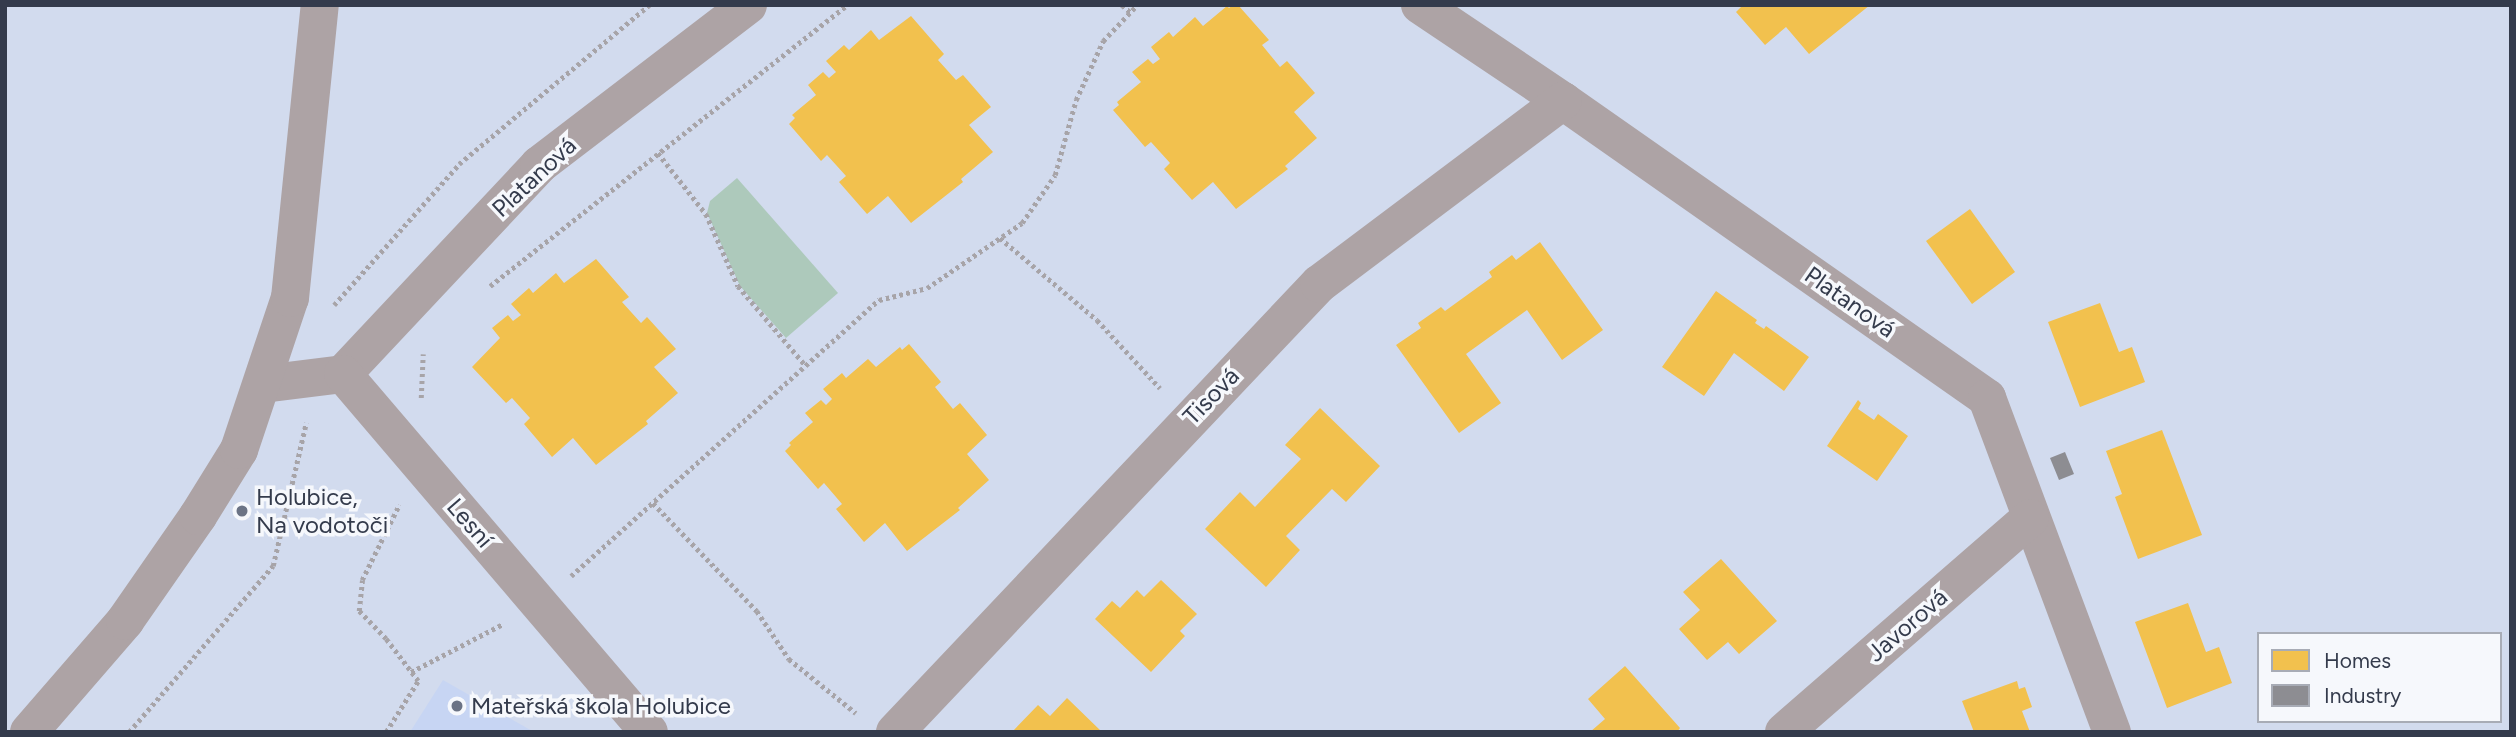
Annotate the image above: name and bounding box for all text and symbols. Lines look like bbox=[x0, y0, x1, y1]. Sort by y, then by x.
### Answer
street label: Platanová bbox=[486, 131, 582, 223]
street label: Platanová bbox=[1799, 260, 1901, 344]
street label: Tisová bbox=[1177, 362, 1245, 430]
place label: Holubice, Na vodotoči bbox=[256, 483, 388, 539]
street label: Lesní bbox=[441, 493, 499, 553]
marker: Holubice, Na vodotoči bbox=[234, 503, 250, 519]
street label: Javorová bbox=[1861, 582, 1953, 668]
legend bbox=[2257, 632, 2502, 723]
text: Homes bbox=[2324, 648, 2391, 673]
text: Industry bbox=[2324, 683, 2401, 708]
place label: Mateřská škola Holubice bbox=[471, 692, 731, 720]
marker: Mateřská škola Holubice bbox=[449, 698, 465, 714]

